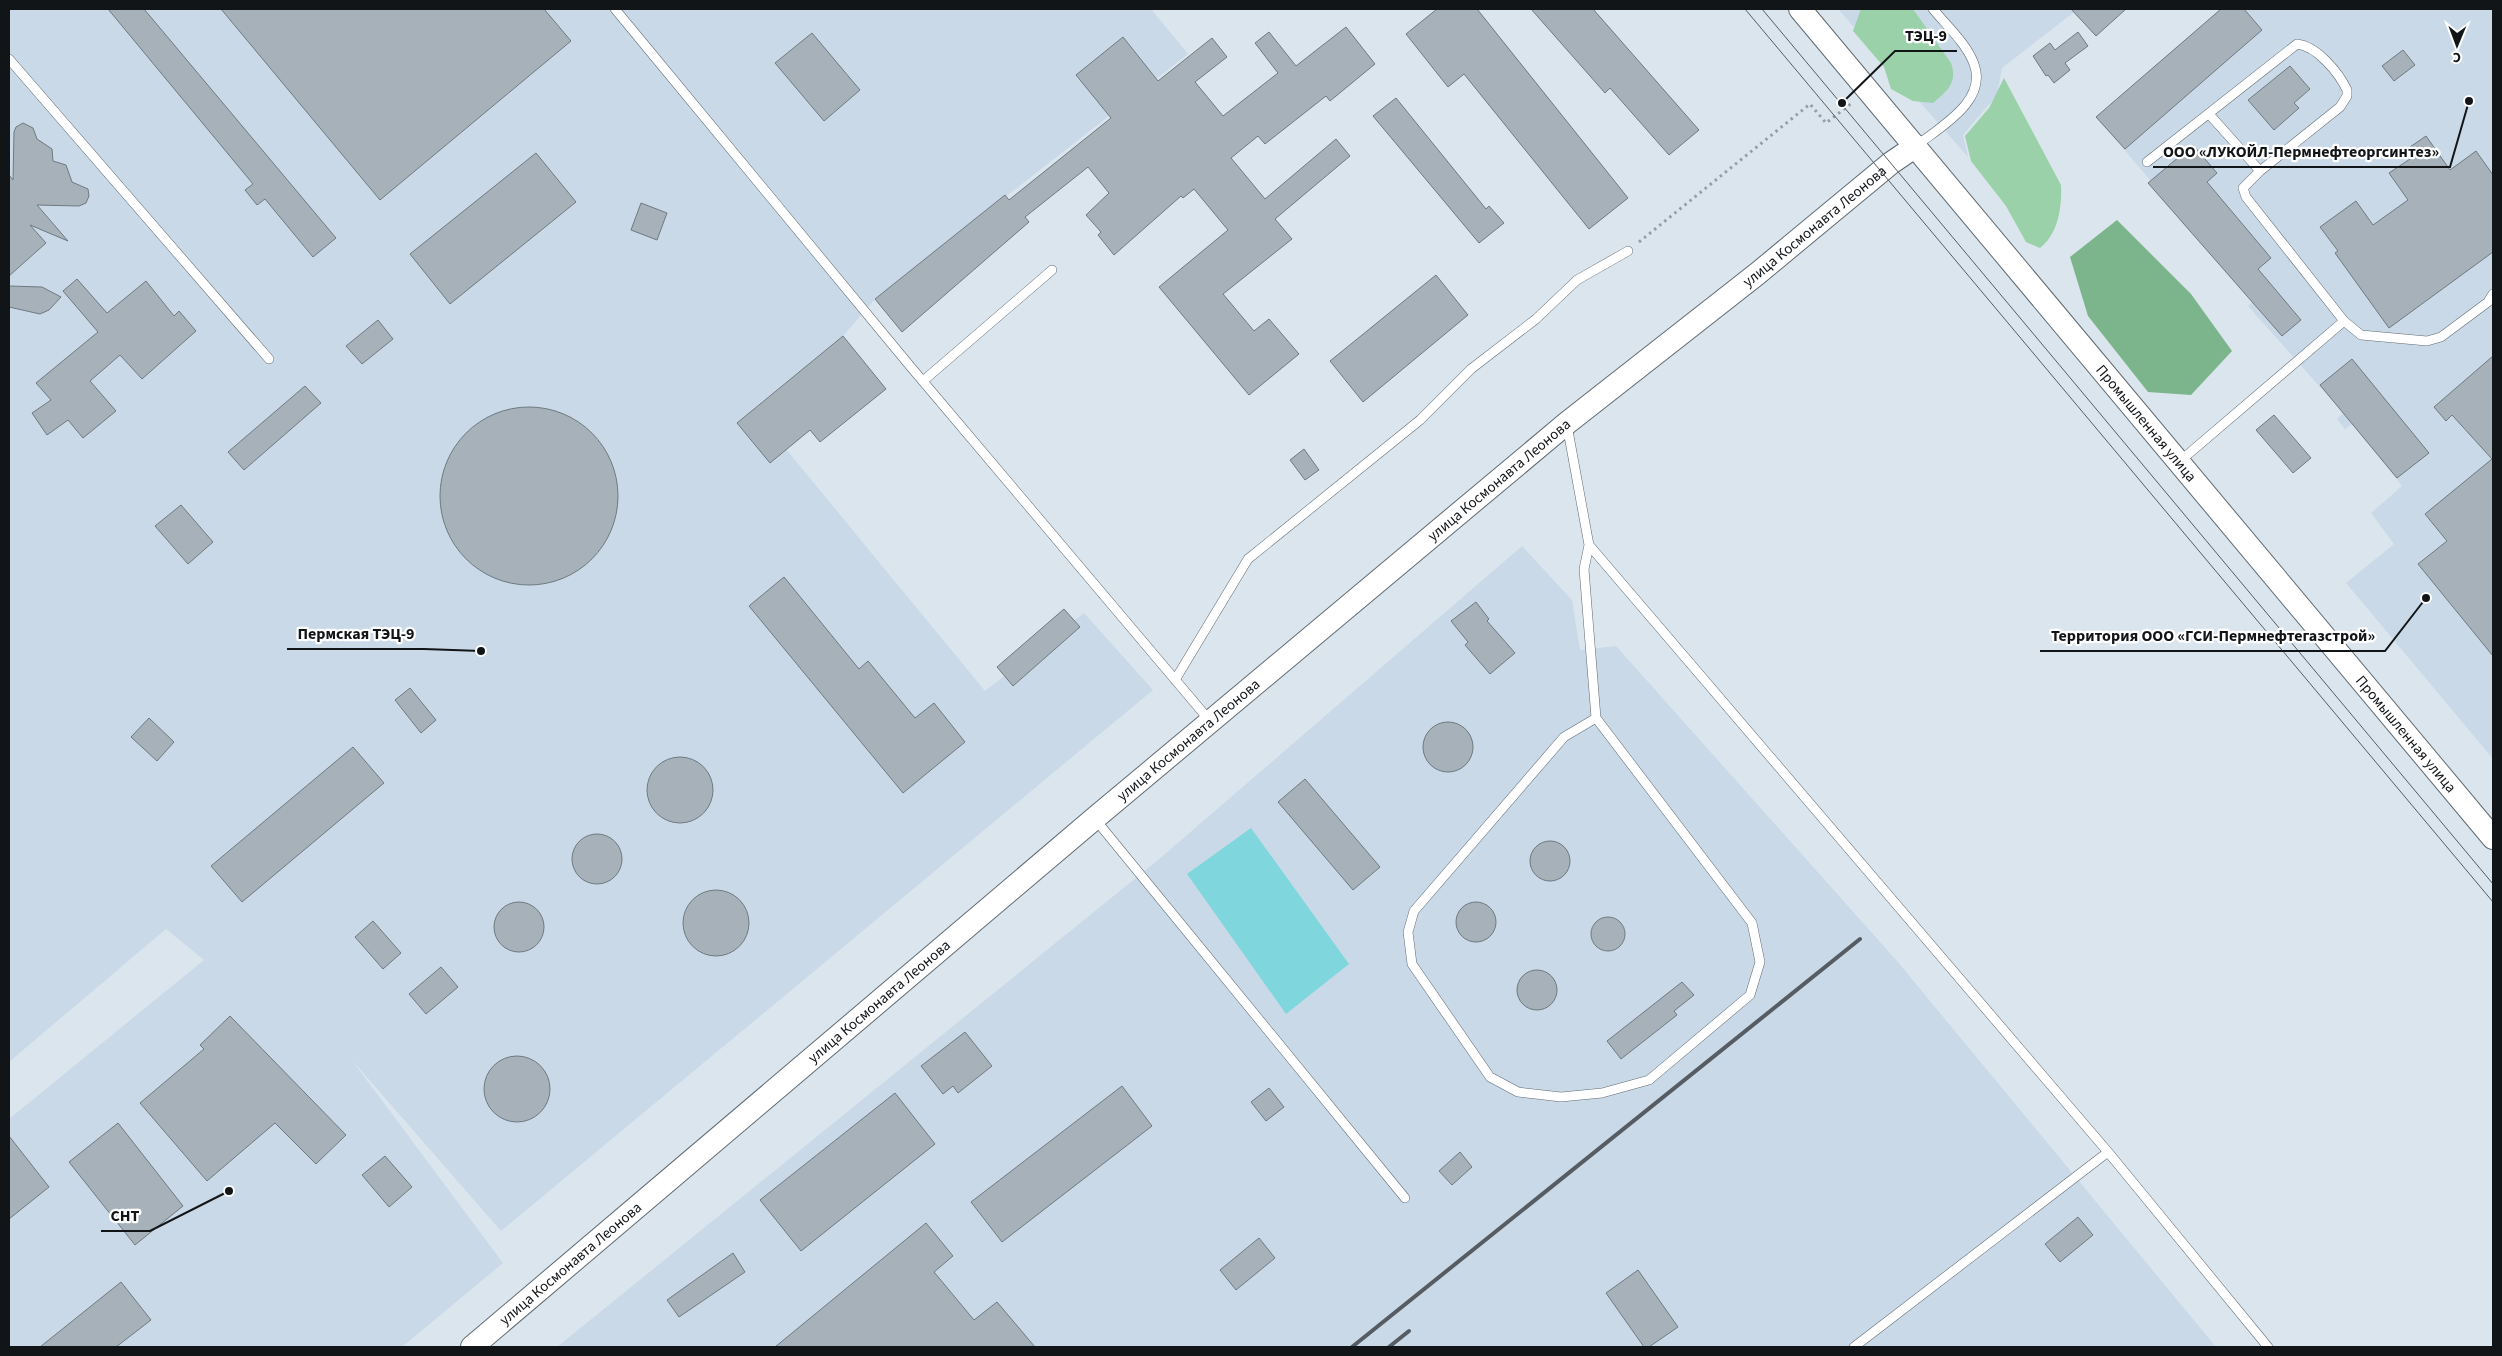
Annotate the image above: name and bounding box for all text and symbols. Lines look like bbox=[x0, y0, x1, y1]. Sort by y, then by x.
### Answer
callout: ТЭЦ-9 bbox=[1895, 20, 1957, 51]
north arrow bbox=[2432, 20, 2482, 70]
text: ТЭЦ-9 bbox=[1905, 25, 1947, 47]
text: С bbox=[2453, 47, 2461, 67]
callout: ООО «ЛУКОЙЛ-Пермнефтеоргсинтез» bbox=[2153, 136, 2450, 167]
text: ООО «ЛУКОЙЛ-Пермнефтеоргсинтез» bbox=[2163, 141, 2439, 163]
street label: улица Космонавта Леонова bbox=[1738, 161, 1891, 292]
street label: Промышленная улица bbox=[2091, 360, 2202, 486]
street label: улица Космонавта Леонова bbox=[1423, 414, 1575, 546]
callout: Пермская ТЭЦ-9 bbox=[287, 618, 424, 649]
callout: Территория ООО «ГСИ-Пермнефтегазстрой» bbox=[2040, 620, 2385, 651]
text: Пермская ТЭЦ-9 bbox=[297, 623, 415, 645]
text: Территория ООО «ГСИ-Пермнефтегазстрой» bbox=[2051, 625, 2375, 647]
street label: Промышленная улица bbox=[2351, 671, 2461, 797]
street label: улица Космонавта Леонова bbox=[1112, 674, 1264, 806]
street label: улица Космонавта Леонова bbox=[803, 935, 955, 1068]
street label: улица Космонавта Леонова bbox=[495, 1197, 646, 1330]
callout: СНТ bbox=[101, 1200, 150, 1231]
text: СНТ bbox=[111, 1205, 140, 1227]

